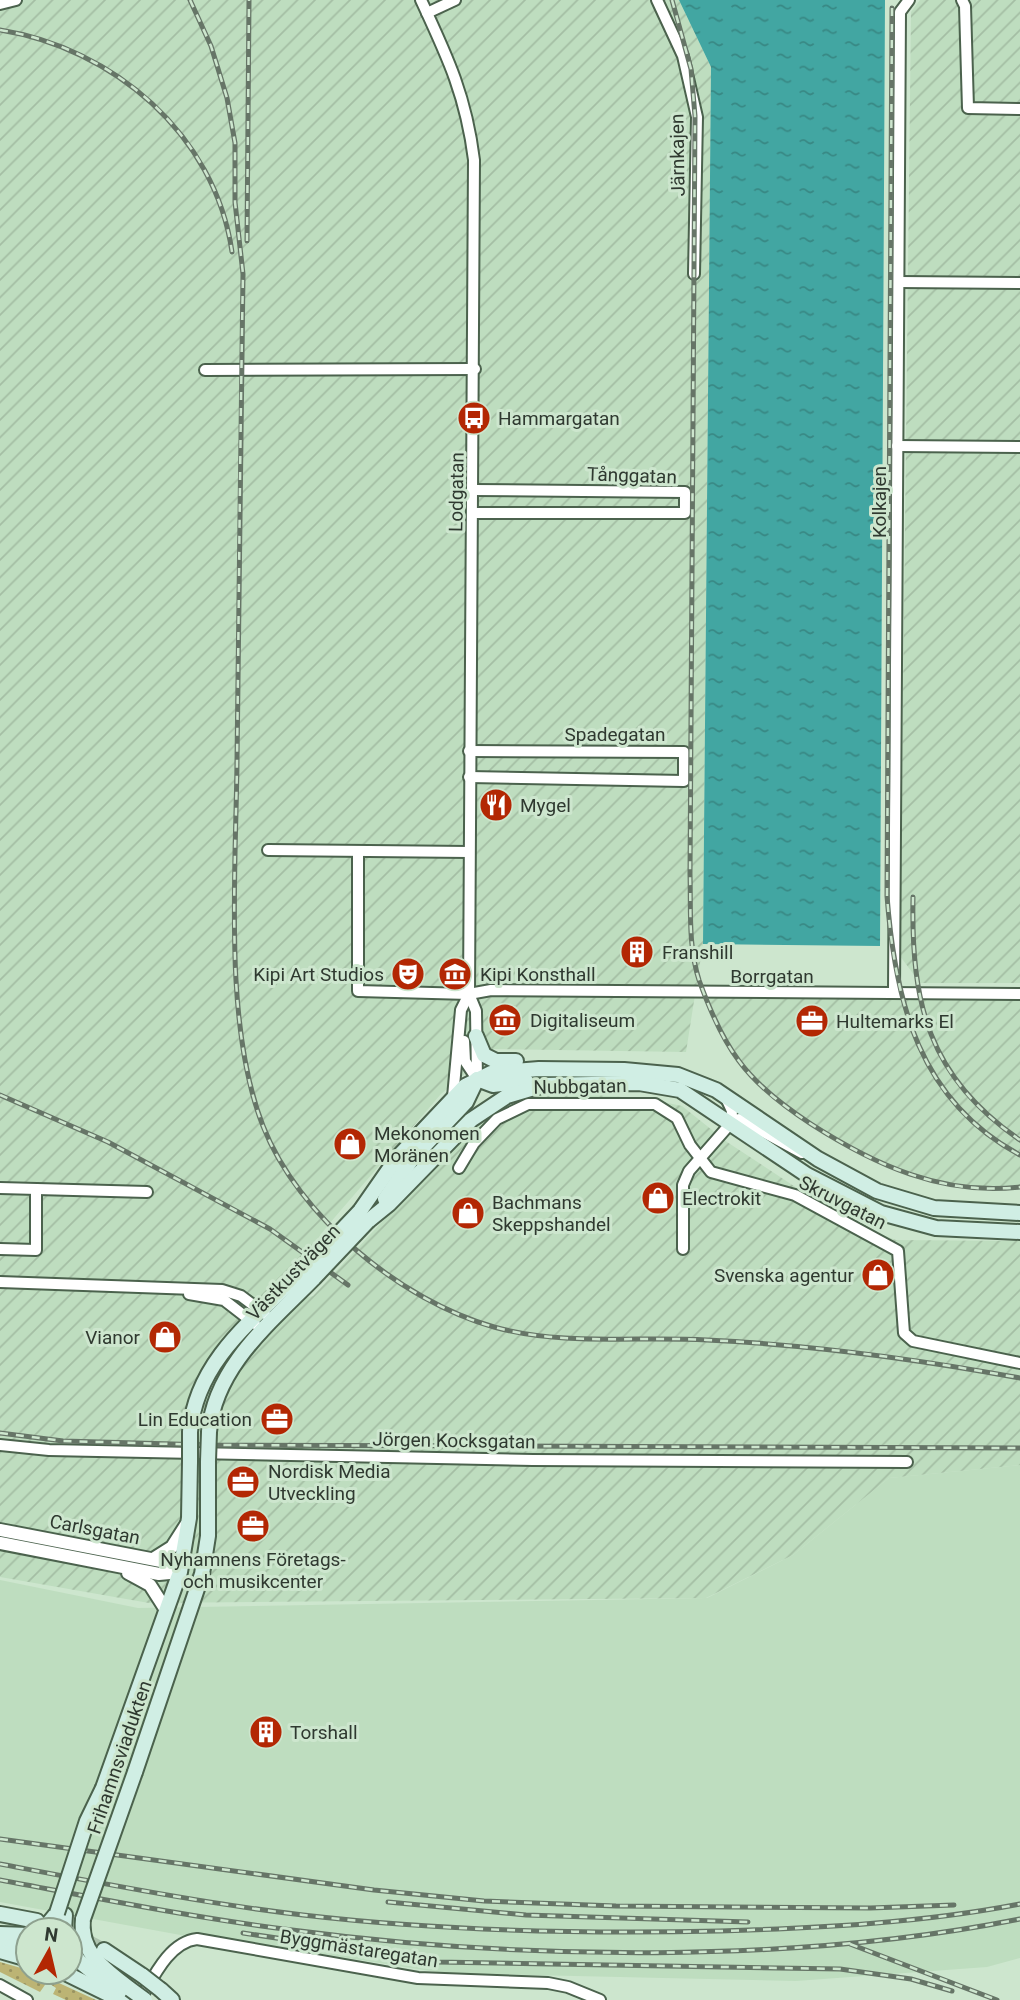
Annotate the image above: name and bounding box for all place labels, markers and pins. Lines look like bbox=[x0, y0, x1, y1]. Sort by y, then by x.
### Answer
bus stop icon: Hammargatan bbox=[455, 399, 493, 437]
place label: Hammargatan bbox=[498, 407, 620, 430]
restaurant icon: Mygel bbox=[477, 786, 515, 824]
place label: Mygel bbox=[520, 794, 571, 817]
building icon: Franshill bbox=[618, 933, 656, 971]
place label: Franshill bbox=[662, 941, 733, 964]
theatre icon: Kipi Art Studios bbox=[389, 955, 427, 993]
museum icon: Kipi Konsthall bbox=[436, 955, 474, 993]
place label: Kipi Art Studios bbox=[253, 963, 384, 986]
place label: Kipi Konsthall bbox=[480, 963, 596, 986]
museum icon: Digitaliseum bbox=[486, 1001, 524, 1039]
office icon: Hultemarks El bbox=[793, 1002, 831, 1040]
place label: Digitaliseum bbox=[530, 1009, 635, 1032]
place label: Hultemarks El bbox=[836, 1010, 954, 1033]
place label: Mekonomen Moränen bbox=[374, 1122, 480, 1167]
shop icon: Mekonomen Moränen bbox=[331, 1125, 369, 1163]
shop icon: Electrokit bbox=[639, 1179, 677, 1217]
place label: Electrokit bbox=[682, 1187, 761, 1210]
place label: Bachmans Skeppshandel bbox=[492, 1191, 611, 1236]
shop icon: Bachmans Skeppshandel bbox=[449, 1194, 487, 1232]
shop icon: Svenska agentur bbox=[859, 1256, 897, 1294]
place label: Svenska agentur bbox=[714, 1264, 855, 1287]
shop icon: Vianor bbox=[146, 1318, 184, 1356]
place label: Vianor bbox=[85, 1326, 141, 1349]
office icon: Lin Education bbox=[258, 1400, 296, 1438]
place label: Lin Education bbox=[138, 1408, 252, 1431]
place label: Nordisk Media Utveckling bbox=[268, 1460, 390, 1505]
office icon: Nordisk Media Utveckling bbox=[224, 1463, 262, 1501]
office icon: Nyhamnens Företags- och musikcenter bbox=[234, 1507, 272, 1545]
place label: Nyhamnens Företags- och musikcenter bbox=[160, 1548, 346, 1593]
building icon: Torshall bbox=[247, 1713, 285, 1751]
place label: Torshall bbox=[290, 1721, 358, 1744]

